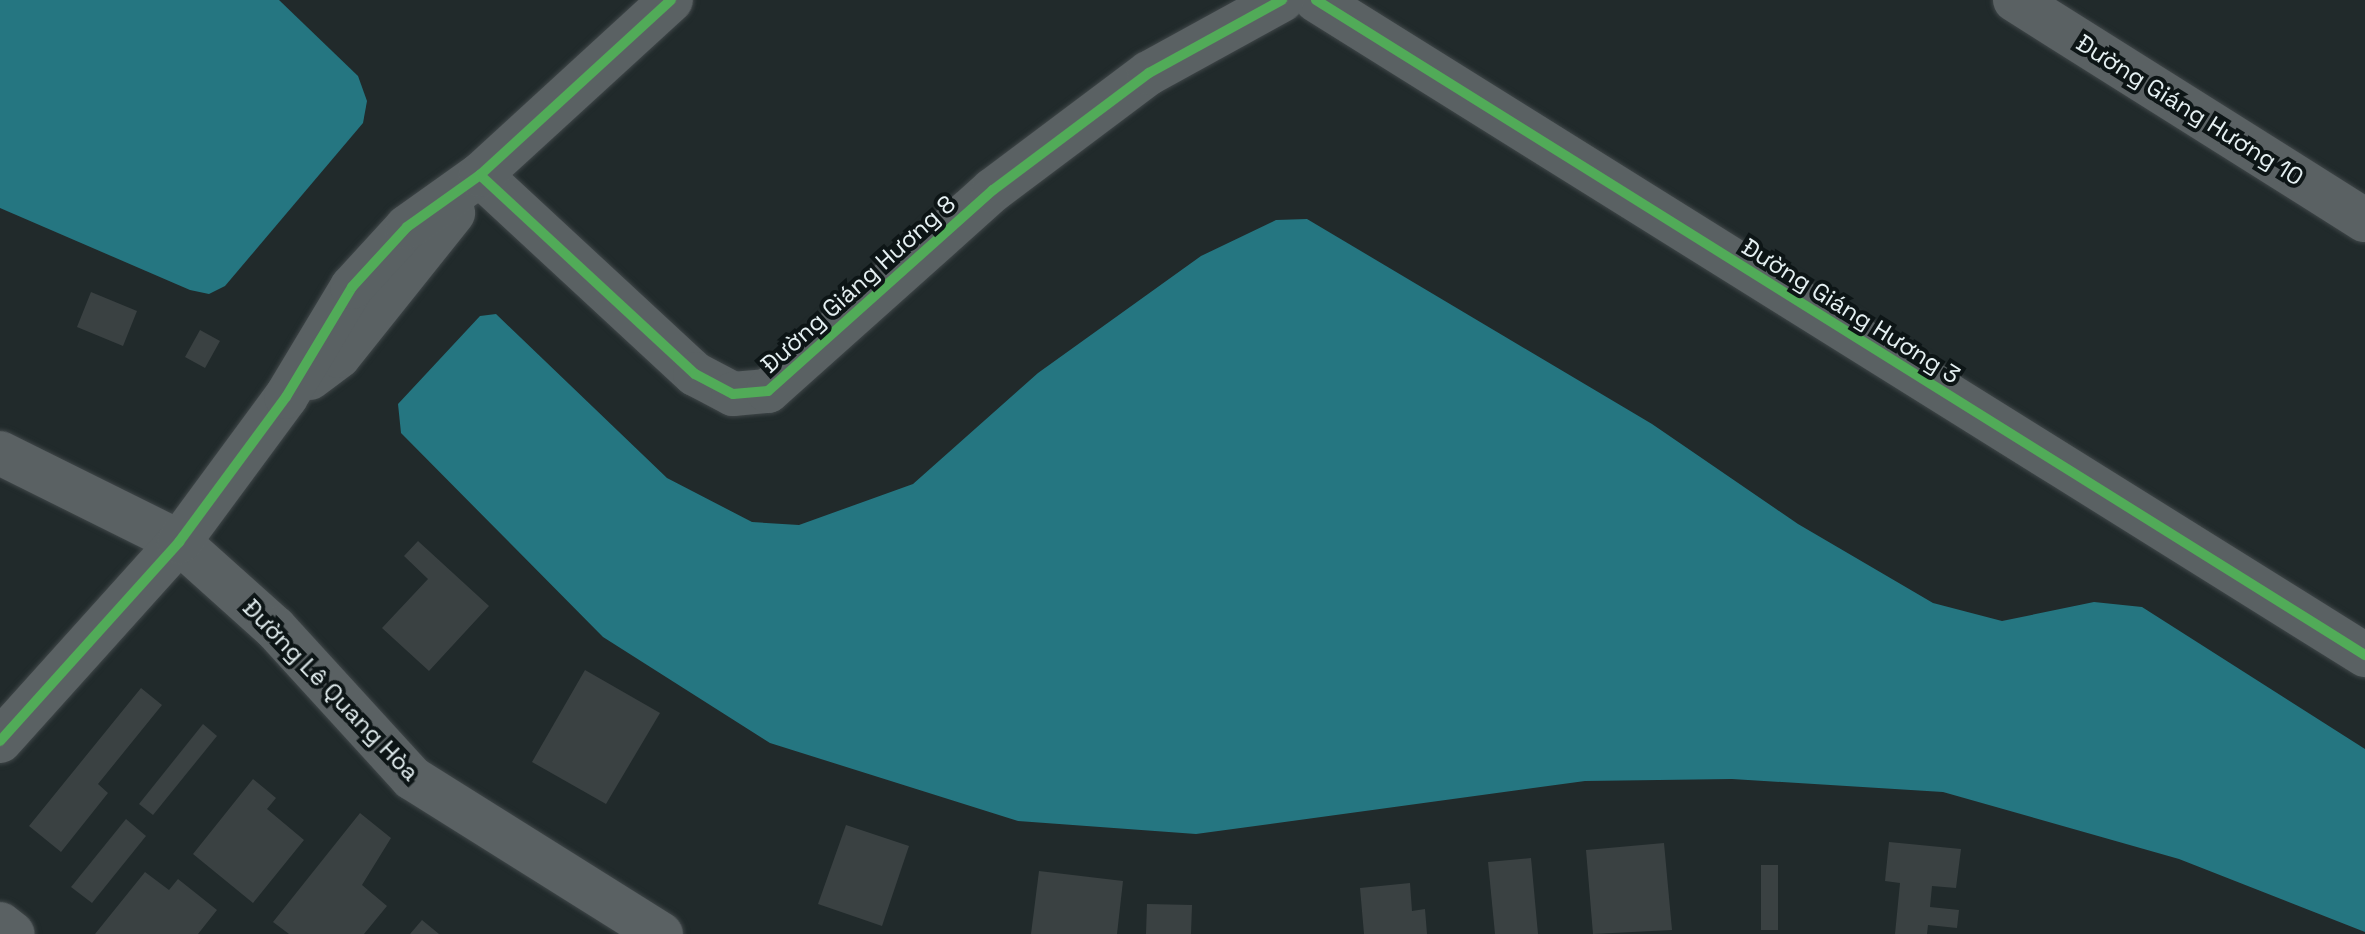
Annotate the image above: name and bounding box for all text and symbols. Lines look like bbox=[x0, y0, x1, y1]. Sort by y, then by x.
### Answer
street label: Đường Giáng Hương 10 bbox=[2071, 28, 2309, 192]
street label: Đường Giáng Hương 8 bbox=[755, 189, 961, 379]
street label: Đường Giáng Hương 3 bbox=[1737, 232, 1965, 390]
street label: Đường Lê Quang Hòa bbox=[237, 593, 425, 787]

